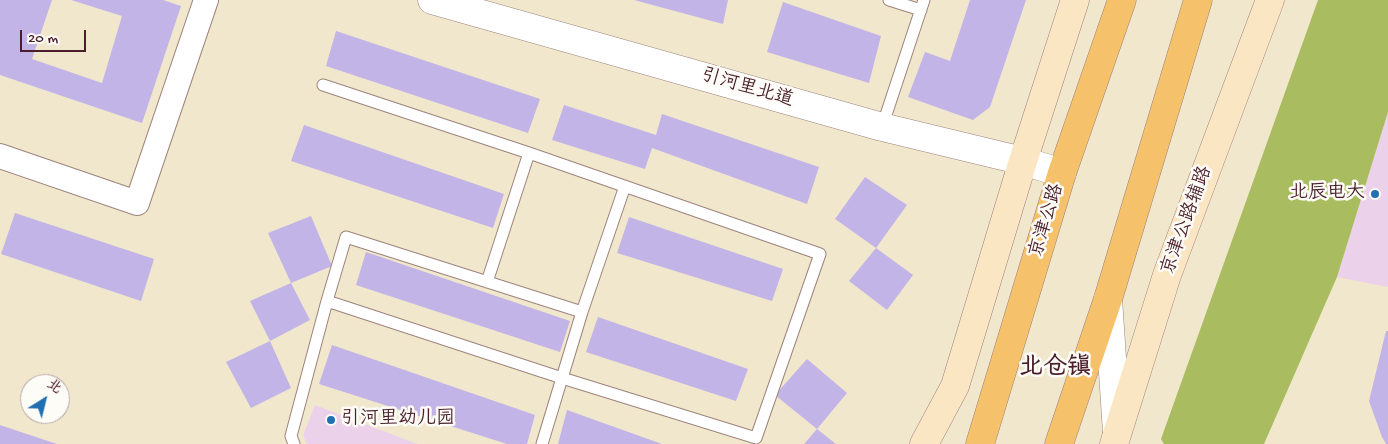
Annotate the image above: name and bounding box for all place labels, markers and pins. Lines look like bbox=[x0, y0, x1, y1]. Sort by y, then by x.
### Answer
place label: 北辰电大 bbox=[1289, 183, 1365, 205]
marker: 北辰电大 bbox=[1369, 188, 1381, 200]
place label: 引河里幼儿园 bbox=[341, 409, 455, 431]
marker: 引河里幼儿园 bbox=[325, 414, 337, 426]

